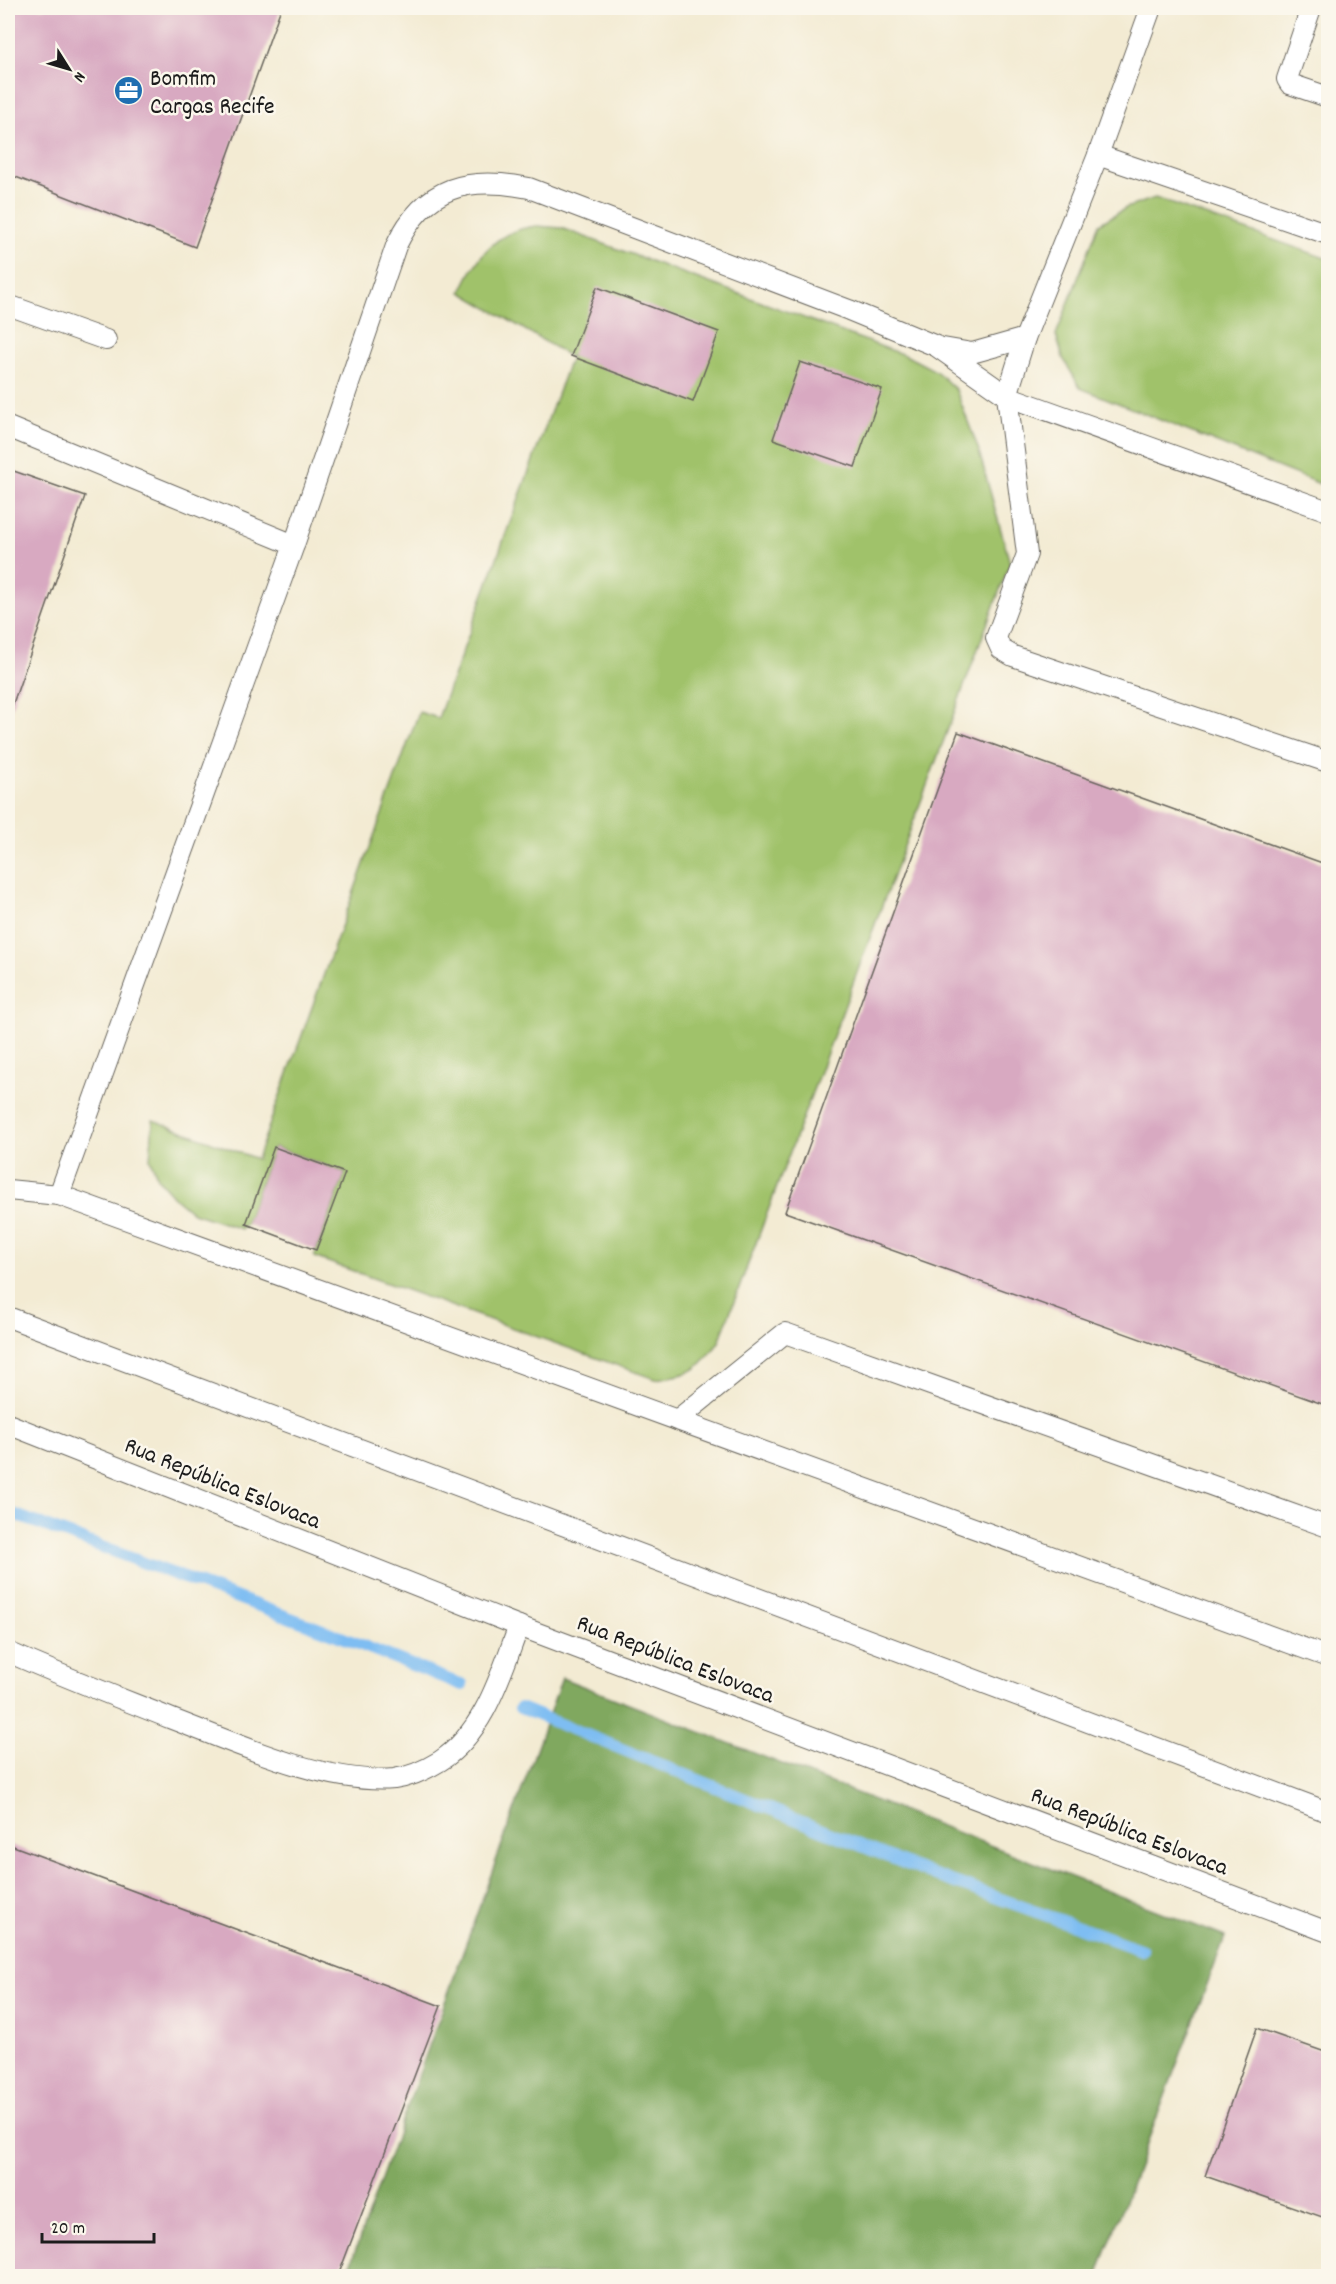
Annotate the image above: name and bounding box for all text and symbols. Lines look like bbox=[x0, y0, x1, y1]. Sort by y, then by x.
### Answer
north arrow bbox=[39, 39, 99, 99]
place label: Bomfim Cargas Recife bbox=[150, 63, 275, 125]
text: N bbox=[67, 66, 91, 87]
office icon: Bomfim Cargas Recife bbox=[113, 75, 145, 107]
street label: Rua República Eslovaca bbox=[119, 1430, 326, 1540]
street label: Rua República Eslovaca bbox=[571, 1607, 779, 1714]
street label: Rua República Eslovaca bbox=[1025, 1779, 1233, 1886]
scale bar bbox=[42, 2206, 154, 2244]
text: 20 m bbox=[51, 2217, 85, 2242]

